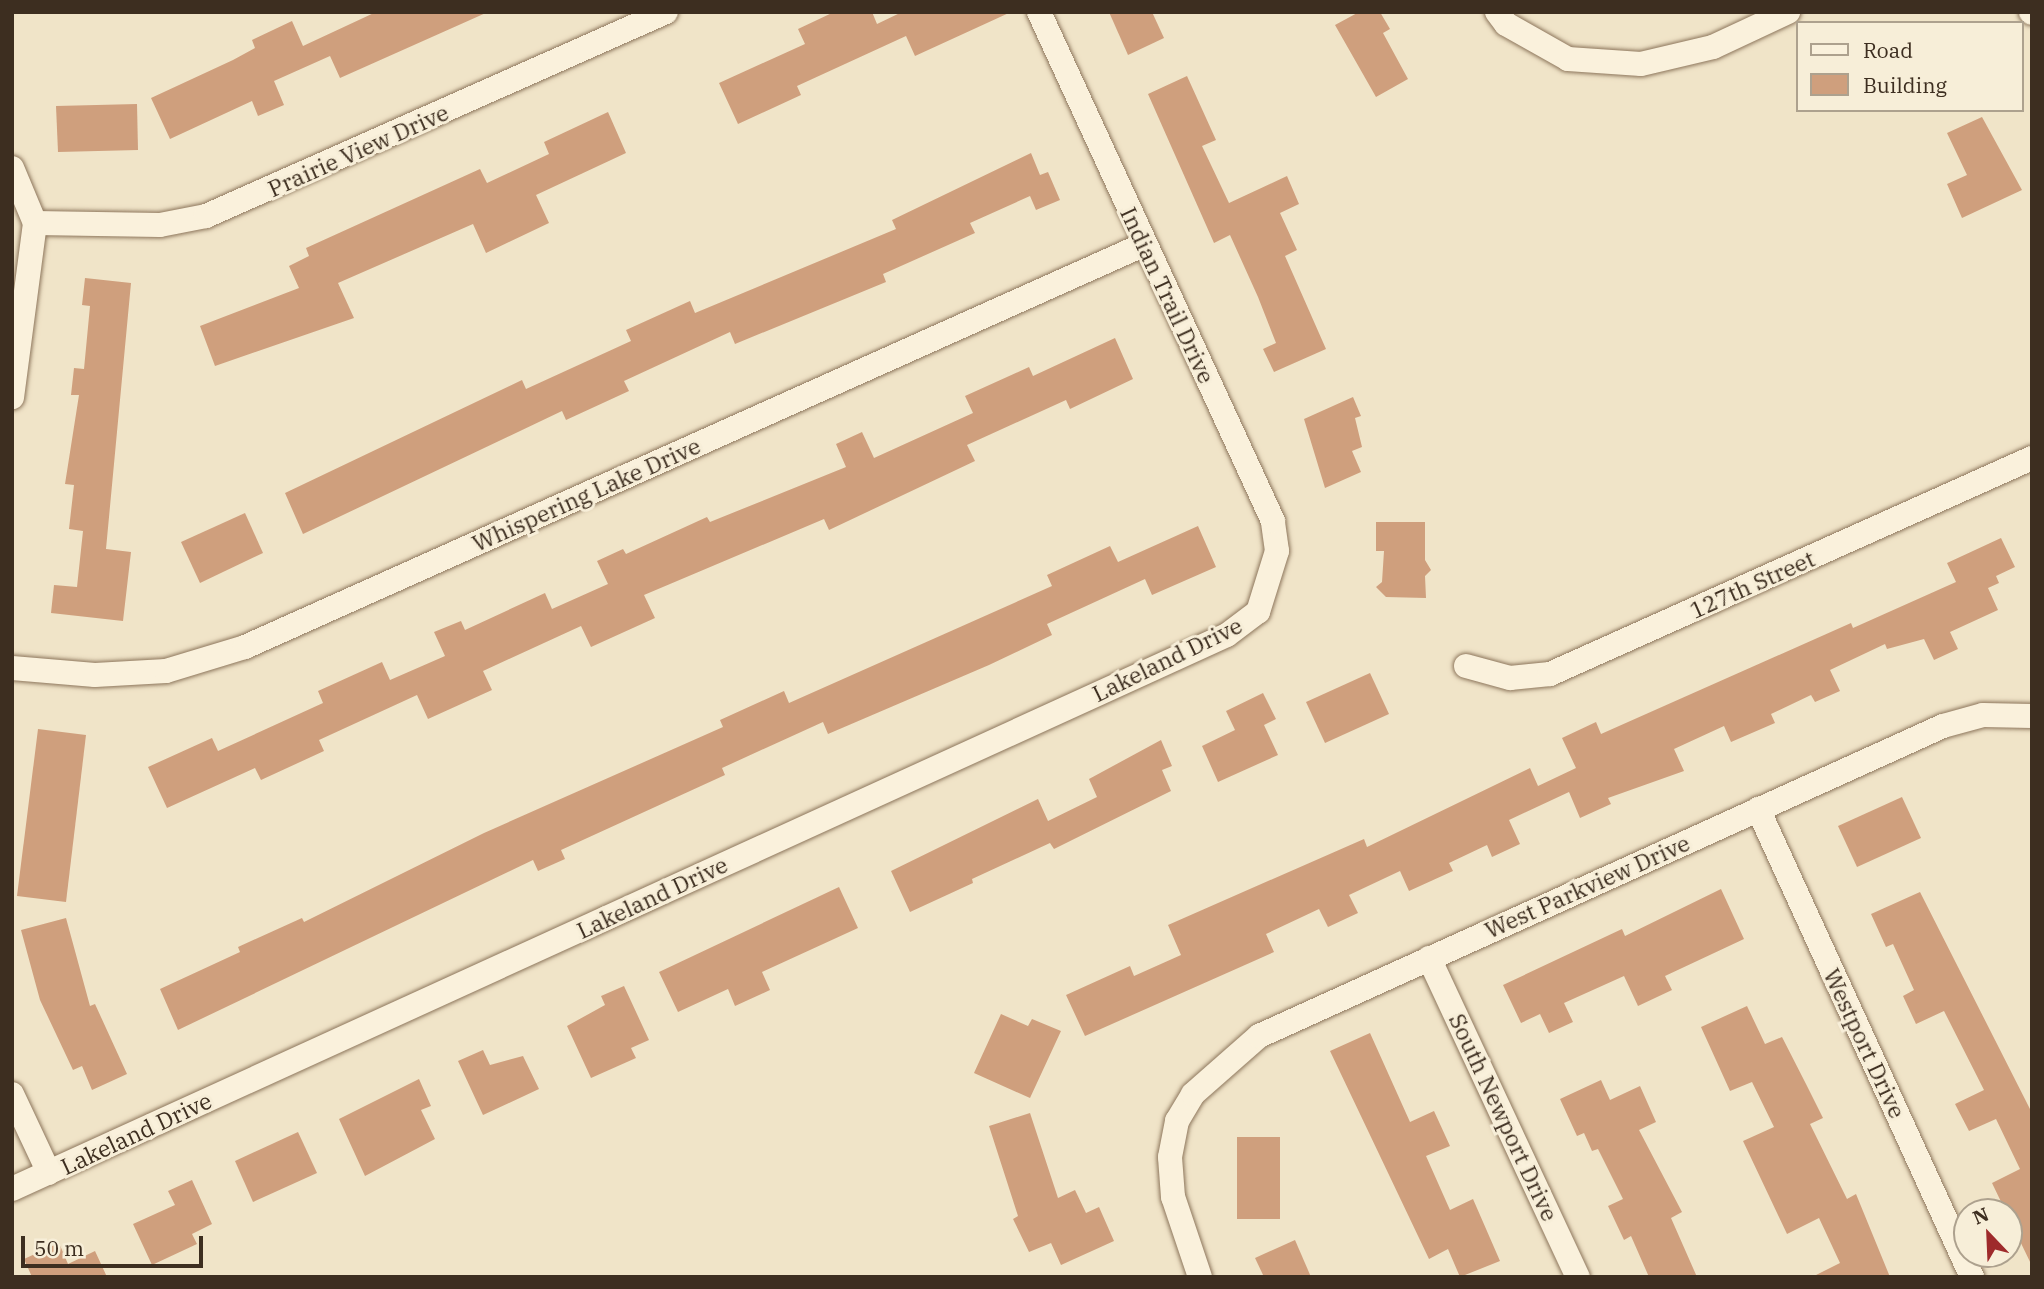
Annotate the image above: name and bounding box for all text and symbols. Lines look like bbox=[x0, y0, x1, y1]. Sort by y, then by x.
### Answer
legend bbox=[1796, 21, 2023, 112]
text: Road bbox=[1863, 36, 1913, 64]
text: Building bbox=[1863, 71, 1947, 99]
street label: Prairie View Drive bbox=[263, 98, 453, 202]
street label: Indian Trail Drive bbox=[1115, 202, 1221, 388]
street label: Whispering Lake Drive bbox=[468, 431, 704, 557]
street label: 127th Street bbox=[1685, 544, 1819, 624]
street label: Lakeland Drive bbox=[1088, 611, 1246, 707]
street label: West Parkview Drive bbox=[1480, 828, 1694, 944]
street label: Lakeland Drive bbox=[572, 850, 732, 944]
street label: Westport Drive bbox=[1818, 964, 1912, 1122]
street label: South Newport Drive bbox=[1444, 1009, 1564, 1225]
street label: Lakeland Drive bbox=[56, 1086, 216, 1180]
north arrow bbox=[1953, 1198, 2023, 1268]
text: N bbox=[1969, 1202, 1992, 1229]
scale bar bbox=[24, 1222, 206, 1266]
text: 50 m bbox=[34, 1234, 84, 1262]

